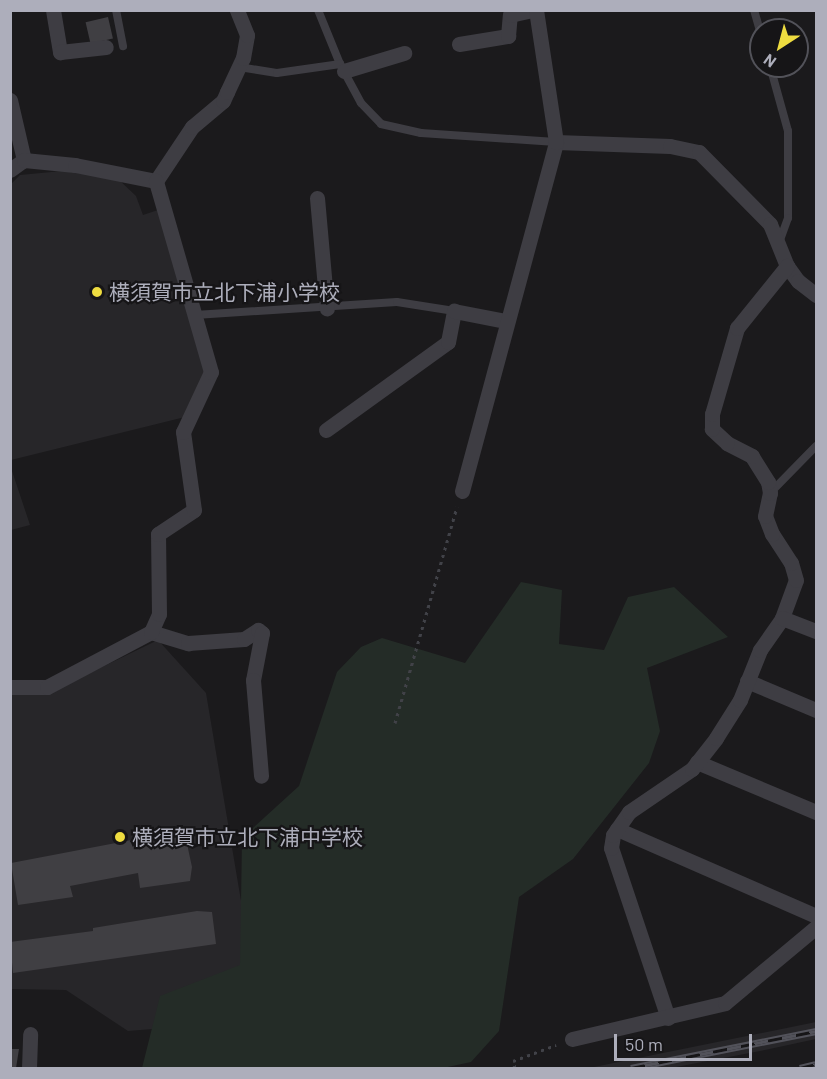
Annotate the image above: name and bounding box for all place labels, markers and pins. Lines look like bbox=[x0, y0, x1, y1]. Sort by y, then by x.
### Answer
place label: 横須賀市立北下浦小学校 bbox=[109, 279, 340, 305]
marker: 横須賀市立北下浦小学校 bbox=[90, 285, 104, 299]
place label: 横須賀市立北下浦中学校 bbox=[132, 824, 363, 850]
marker: 横須賀市立北下浦中学校 bbox=[113, 830, 127, 844]

